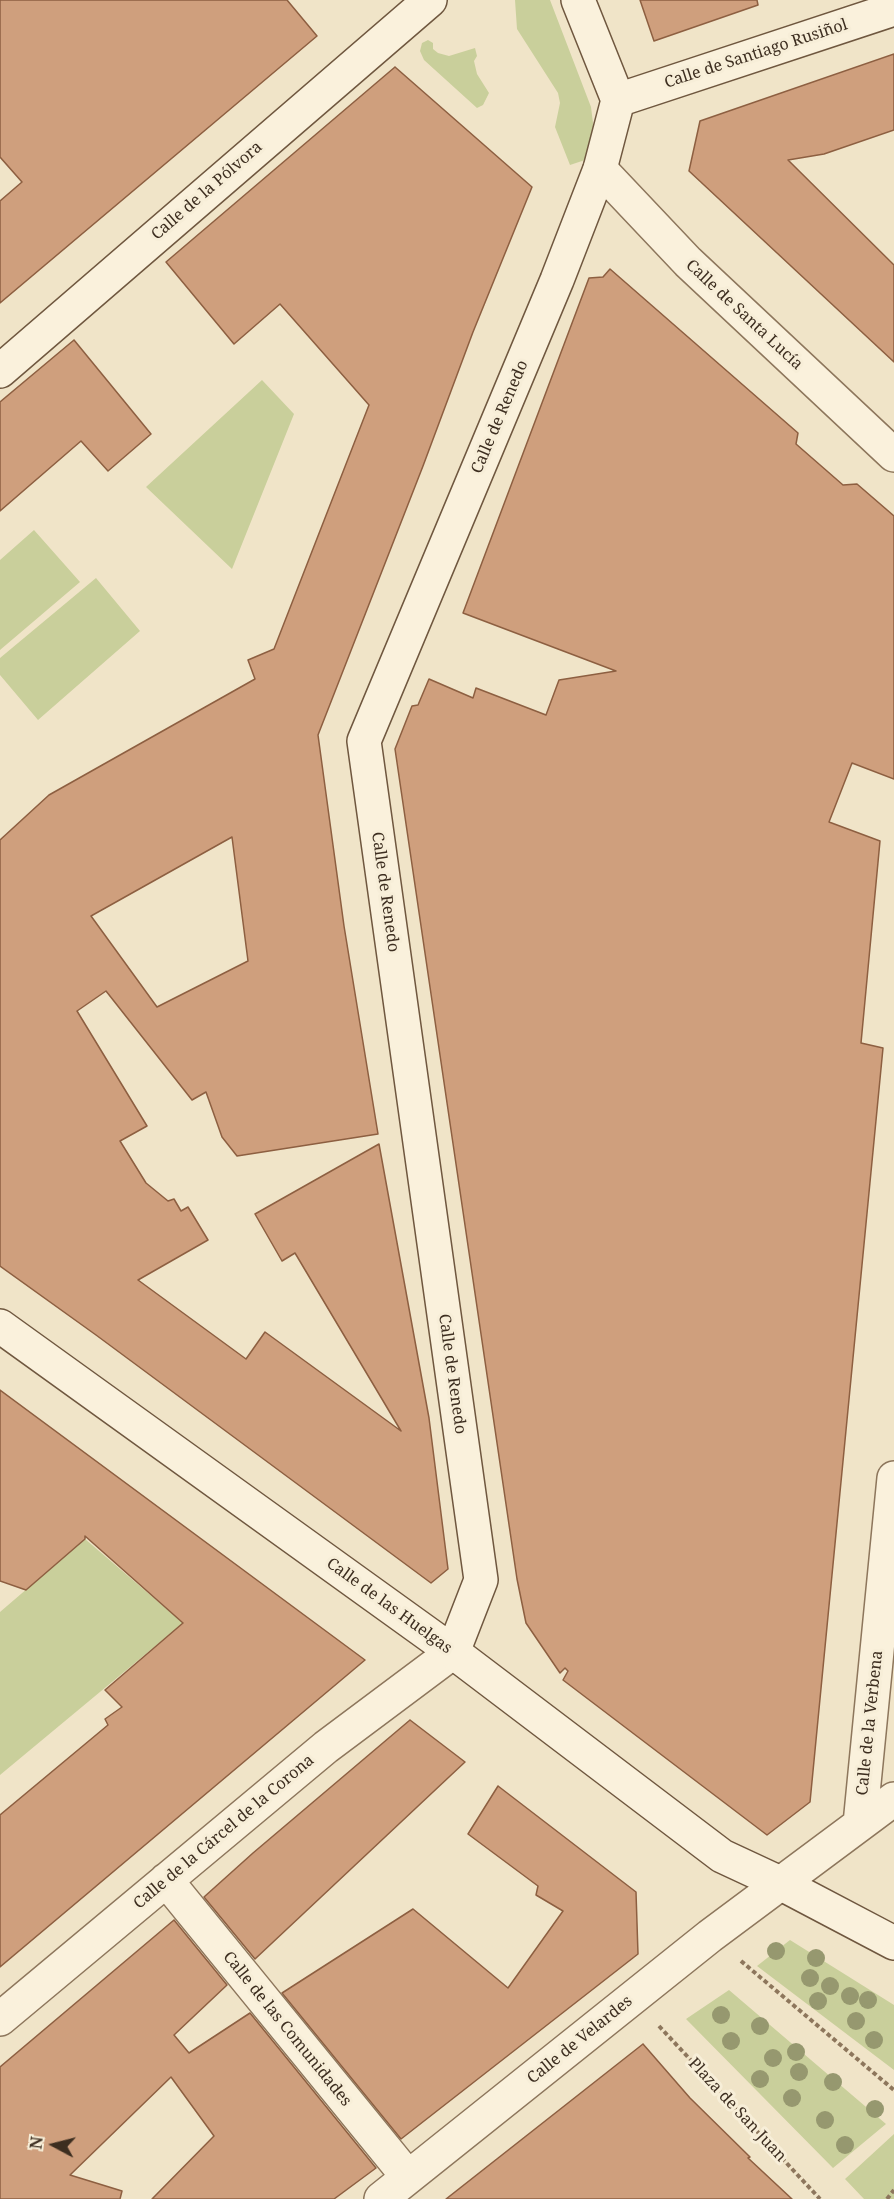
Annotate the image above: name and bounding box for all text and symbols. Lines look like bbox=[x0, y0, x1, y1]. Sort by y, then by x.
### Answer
street label: Calle de Santiago Rusiñol bbox=[662, 15, 850, 93]
street label: Calle de la Pólvora bbox=[148, 138, 266, 244]
street label: Calle de Santa Lucía bbox=[682, 256, 806, 374]
street label: Calle de Renedo bbox=[468, 358, 532, 476]
street label: Calle de Renedo bbox=[367, 831, 403, 953]
street label: Calle de Renedo bbox=[434, 1313, 470, 1435]
street label: Calle de las Huelgas bbox=[322, 1554, 456, 1658]
street label: Calle de la Verbena bbox=[853, 1649, 887, 1797]
street label: Calle de la Cárcel de la Corona bbox=[130, 1751, 318, 1913]
street label: Calle de las Comunidades bbox=[219, 1948, 355, 2110]
street label: Calle de Velardes bbox=[524, 1992, 636, 2088]
street label: Plaza de San Juan bbox=[684, 2054, 790, 2166]
north arrow bbox=[24, 2115, 84, 2175]
text: N bbox=[24, 2135, 48, 2150]

